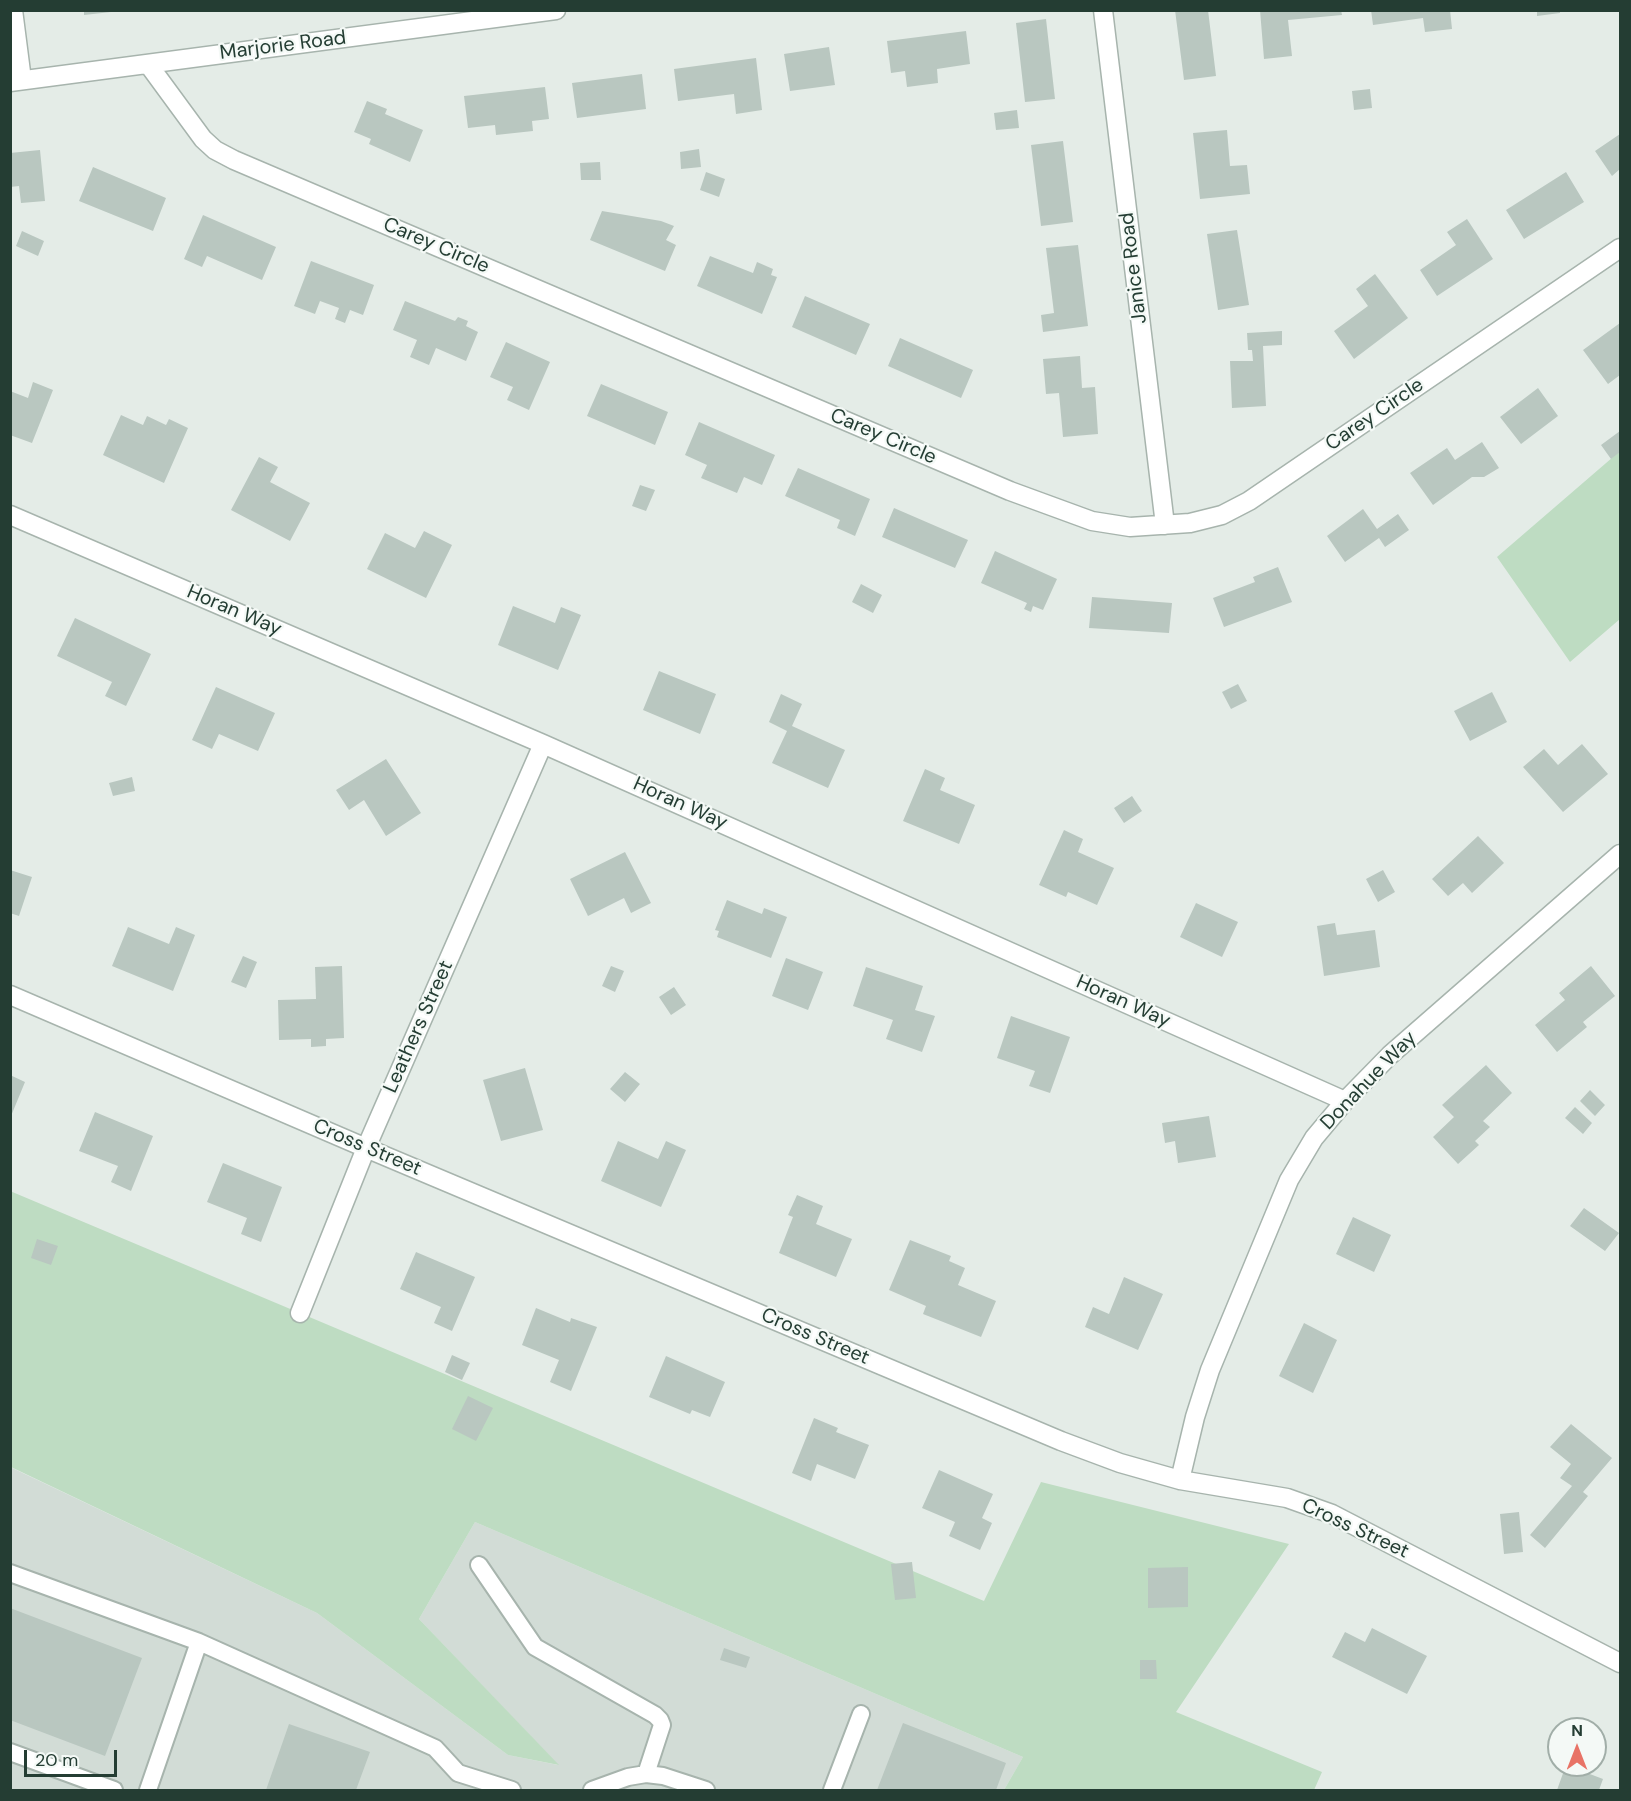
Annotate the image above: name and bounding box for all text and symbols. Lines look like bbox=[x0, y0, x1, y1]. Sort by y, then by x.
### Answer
street label: Marjorie Road bbox=[218, 26, 348, 66]
street label: Janice Road bbox=[1115, 211, 1153, 325]
street label: Carey Circle bbox=[379, 213, 493, 279]
street label: Carey Circle bbox=[1321, 373, 1429, 457]
street label: Carey Circle bbox=[826, 404, 940, 470]
street label: Horan Way bbox=[183, 580, 285, 642]
street label: Horan Way bbox=[629, 773, 731, 835]
street label: Leathers Street bbox=[379, 957, 459, 1097]
street label: Horan Way bbox=[1072, 971, 1174, 1033]
street label: Donahue Way bbox=[1316, 1027, 1422, 1135]
street label: Cross Street bbox=[309, 1114, 425, 1182]
street label: Cross Street bbox=[757, 1303, 873, 1371]
street label: Cross Street bbox=[1298, 1494, 1412, 1564]
north arrow bbox=[1547, 1717, 1607, 1777]
text: N bbox=[1571, 1720, 1583, 1741]
scale bar bbox=[27, 1738, 120, 1776]
text: 20 m bbox=[35, 1748, 78, 1772]

